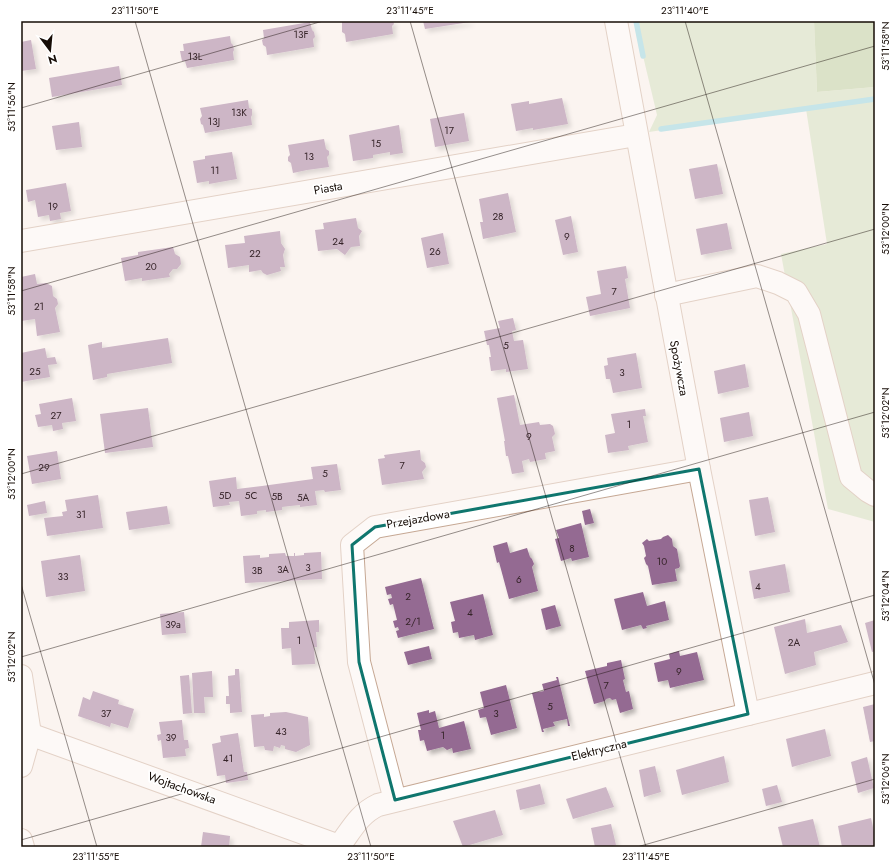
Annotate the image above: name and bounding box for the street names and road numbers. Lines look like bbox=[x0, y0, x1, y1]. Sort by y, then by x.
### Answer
street label: Piasta bbox=[312, 177, 344, 199]
street label: Spożywcza bbox=[665, 339, 693, 397]
street label: Przejazdowa bbox=[385, 505, 451, 533]
street label: Elektryczna bbox=[569, 734, 629, 766]
street label: Wojtachowska bbox=[145, 767, 219, 809]

